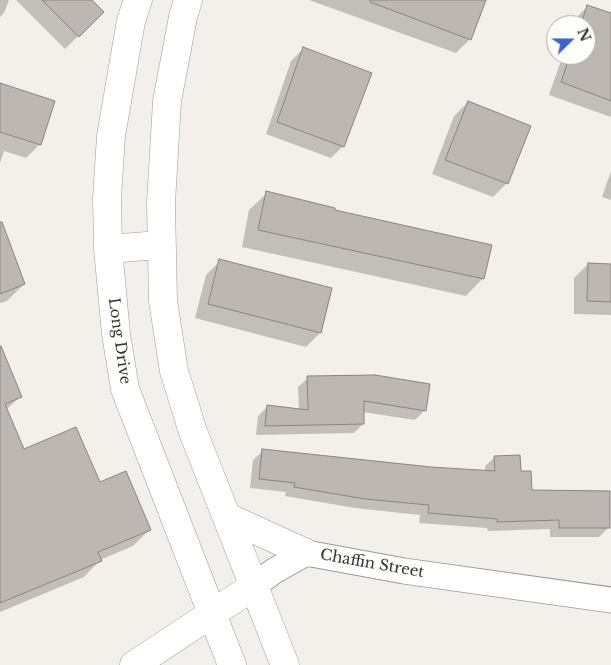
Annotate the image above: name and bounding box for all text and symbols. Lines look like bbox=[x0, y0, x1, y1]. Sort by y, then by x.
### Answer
north arrow bbox=[546, 15, 596, 65]
text: N bbox=[573, 25, 595, 44]
street label: Long Drive bbox=[104, 297, 134, 385]
street label: Chaffin Street bbox=[319, 546, 425, 582]

